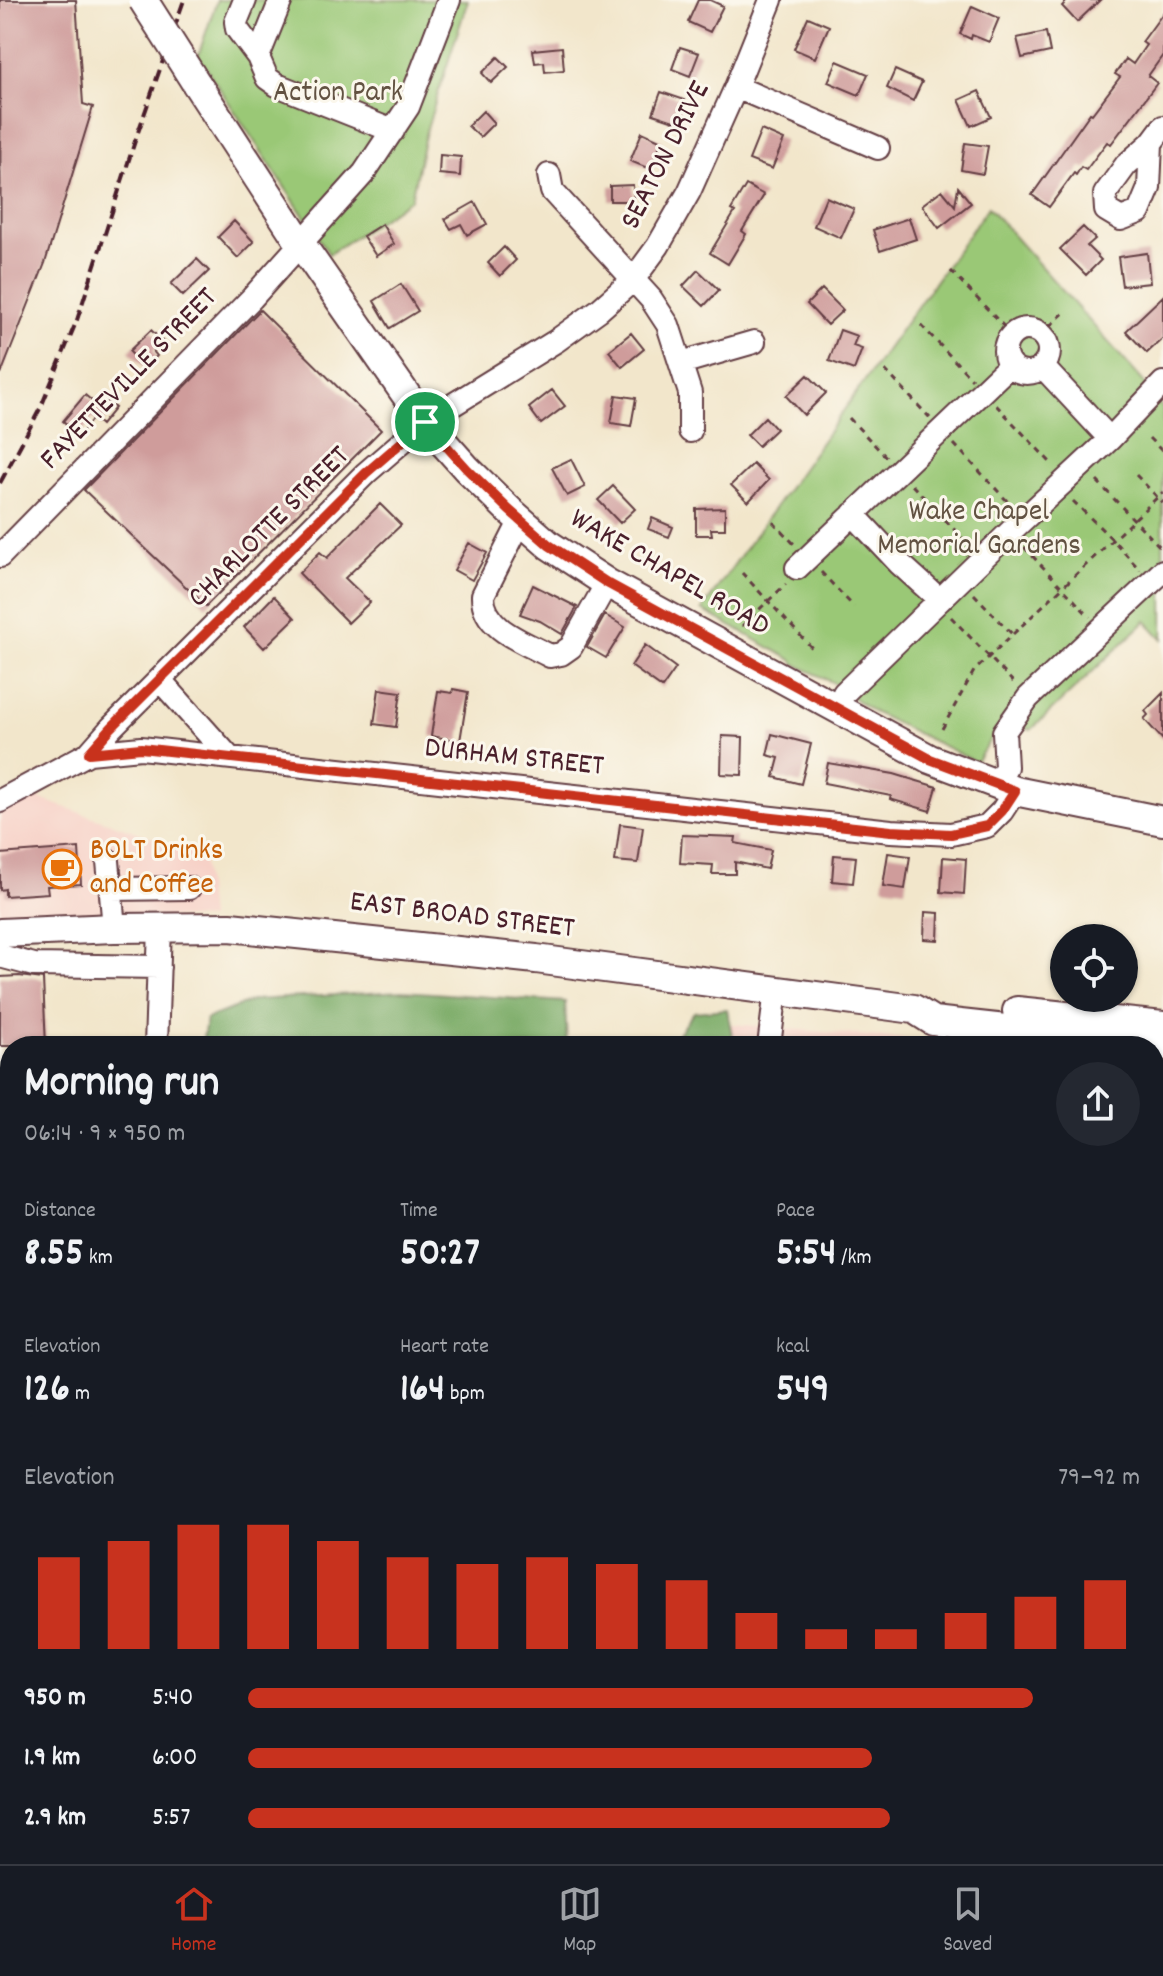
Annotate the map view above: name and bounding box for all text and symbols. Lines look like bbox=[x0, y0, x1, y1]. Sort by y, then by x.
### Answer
park label: Action Park bbox=[273, 73, 403, 116]
street label: SEATON DRIVE bbox=[611, 74, 723, 238]
street label: FAYETTEVILLE STREET bbox=[31, 279, 229, 481]
pin bbox=[391, 388, 459, 456]
icon: arrive bbox=[403, 400, 447, 444]
street label: CHARLOTTE STREET bbox=[179, 437, 361, 619]
park label: Wake Chapel Memorial Gardens bbox=[877, 492, 1081, 569]
street label: WAKE CHAPEL ROAD bbox=[561, 499, 777, 649]
street label: DURHAM STREET bbox=[422, 728, 606, 790]
place label: BOLT Drinks and Coffee bbox=[90, 831, 223, 908]
cafe icon: BOLT Drinks and Coffee bbox=[41, 848, 83, 890]
street label: EAST BROAD STREET bbox=[347, 882, 577, 952]
map controls bbox=[1050, 924, 1138, 1012]
button: locate bbox=[1050, 924, 1138, 1012]
text: Morning run bbox=[24, 1054, 219, 1117]
button: share bbox=[1056, 1062, 1140, 1146]
text: 06:14 · 9 × 950 m bbox=[24, 1116, 185, 1153]
text: Distance bbox=[24, 1196, 96, 1227]
text: Time bbox=[400, 1196, 438, 1227]
text: Pace bbox=[776, 1196, 815, 1227]
text: 8.55 bbox=[24, 1227, 84, 1284]
text: 50:27 bbox=[400, 1227, 480, 1284]
text: 5:54 bbox=[776, 1227, 836, 1284]
text: km bbox=[84, 1243, 113, 1274]
text: /km bbox=[836, 1243, 872, 1274]
text: Elevation bbox=[24, 1332, 101, 1363]
text: Heart rate bbox=[400, 1332, 489, 1363]
text: kcal bbox=[776, 1332, 809, 1363]
text: 126 bbox=[24, 1363, 70, 1420]
text: 164 bbox=[400, 1363, 445, 1420]
text: 549 bbox=[776, 1363, 829, 1420]
text: m bbox=[70, 1379, 90, 1410]
text: bpm bbox=[445, 1379, 485, 1410]
text: Elevation bbox=[24, 1460, 114, 1497]
text: 79–92 m bbox=[1058, 1460, 1140, 1497]
text: 950 m bbox=[24, 1680, 86, 1717]
text: 5:40 bbox=[152, 1680, 193, 1717]
text: 1.9 km bbox=[24, 1740, 80, 1777]
text: 6:00 bbox=[152, 1740, 197, 1777]
text: 2.9 km bbox=[24, 1800, 86, 1837]
text: 5:57 bbox=[152, 1800, 190, 1837]
tab: Home bbox=[171, 1882, 217, 1961]
tab: Map bbox=[558, 1882, 602, 1961]
tab: Saved bbox=[943, 1882, 992, 1961]

